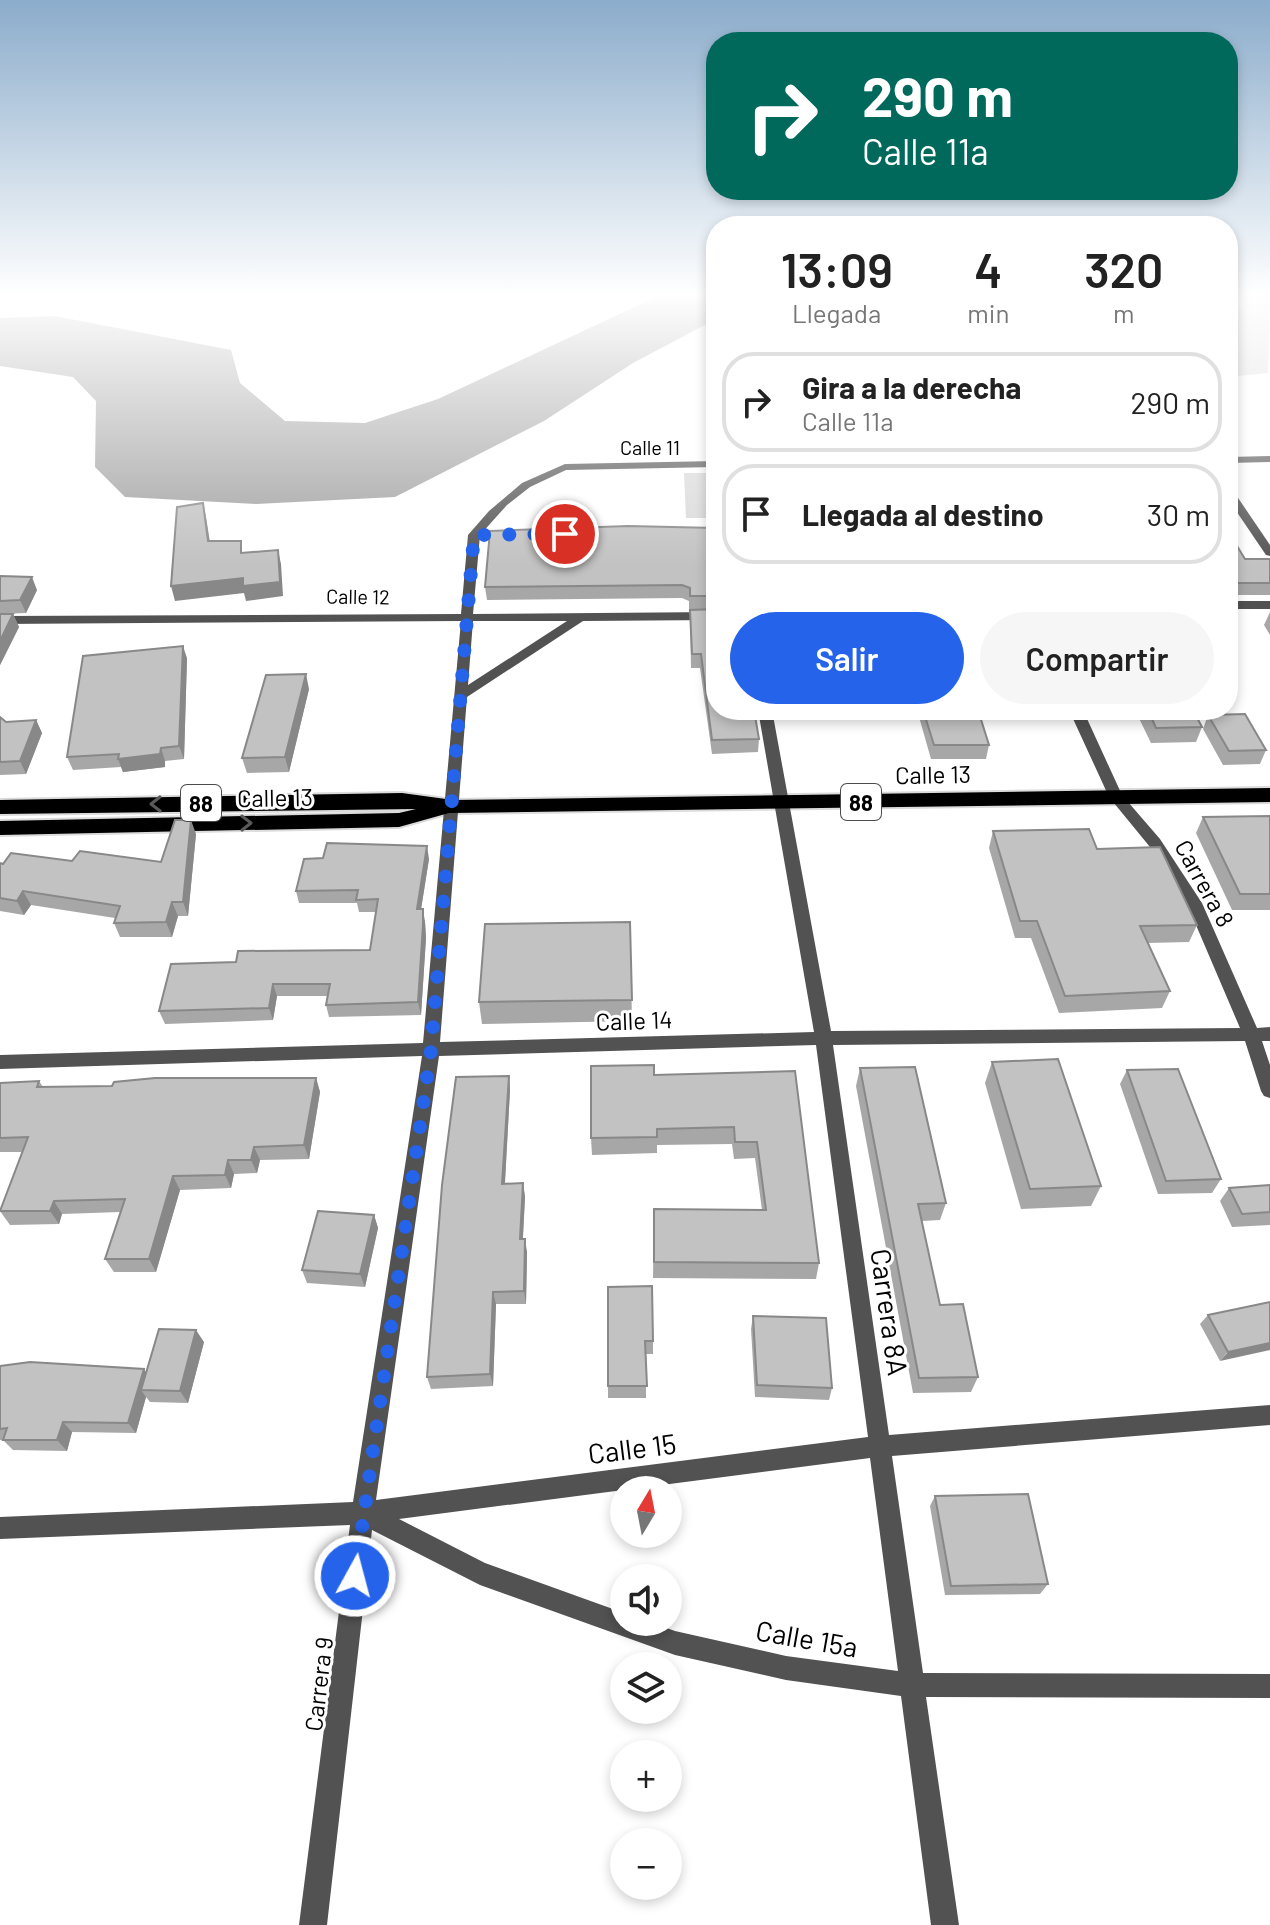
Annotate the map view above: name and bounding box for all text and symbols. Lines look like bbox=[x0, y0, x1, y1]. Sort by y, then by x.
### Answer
text: 290 m bbox=[862, 61, 1013, 128]
icon: right bbox=[730, 64, 834, 168]
text: Calle 11a bbox=[862, 129, 989, 172]
text: 13:09 bbox=[781, 240, 893, 298]
text: 4 bbox=[974, 240, 1002, 298]
text: 320 bbox=[1084, 240, 1163, 298]
text: Llegada bbox=[792, 297, 881, 328]
text: min bbox=[967, 297, 1009, 328]
text: m bbox=[1113, 297, 1134, 328]
text: Gira a la derecha bbox=[802, 369, 1021, 405]
icon: right bbox=[734, 380, 778, 424]
text: 290 m bbox=[1131, 384, 1210, 420]
text: Calle 11a bbox=[802, 405, 893, 436]
street label: Calle 11 bbox=[620, 435, 680, 459]
icon: arrive bbox=[734, 492, 778, 536]
text: Llegada al destino bbox=[802, 496, 1044, 532]
text: 30 m bbox=[1147, 496, 1210, 532]
pin bbox=[531, 500, 599, 568]
icon: arrive bbox=[543, 512, 587, 556]
street label: Calle 12 bbox=[326, 583, 390, 609]
button: Salir bbox=[730, 612, 964, 704]
button: Compartir bbox=[980, 612, 1214, 704]
street label: Calle 13 bbox=[895, 759, 971, 789]
street label: Calle 13 bbox=[237, 782, 313, 812]
road number: 88 bbox=[841, 784, 881, 820]
road number: 88 bbox=[181, 785, 221, 821]
one-way arrow bbox=[149, 795, 162, 813]
one-way arrow bbox=[240, 815, 253, 832]
street label: Carrera 8 bbox=[1169, 834, 1241, 932]
street label: Calle 14 bbox=[595, 1004, 673, 1036]
street label: Carrera 8A bbox=[864, 1246, 916, 1378]
street label: Calle 15 bbox=[586, 1426, 678, 1470]
north arrow bbox=[610, 1476, 682, 1548]
map controls bbox=[610, 1476, 682, 1900]
position arrow bbox=[313, 1534, 397, 1618]
button: sound bbox=[610, 1564, 682, 1636]
street label: Calle 15a bbox=[753, 1612, 861, 1664]
street label: Carrera 9 bbox=[298, 1635, 338, 1733]
button: layers bbox=[610, 1652, 682, 1724]
button: + bbox=[610, 1740, 682, 1812]
button: − bbox=[610, 1828, 682, 1900]

